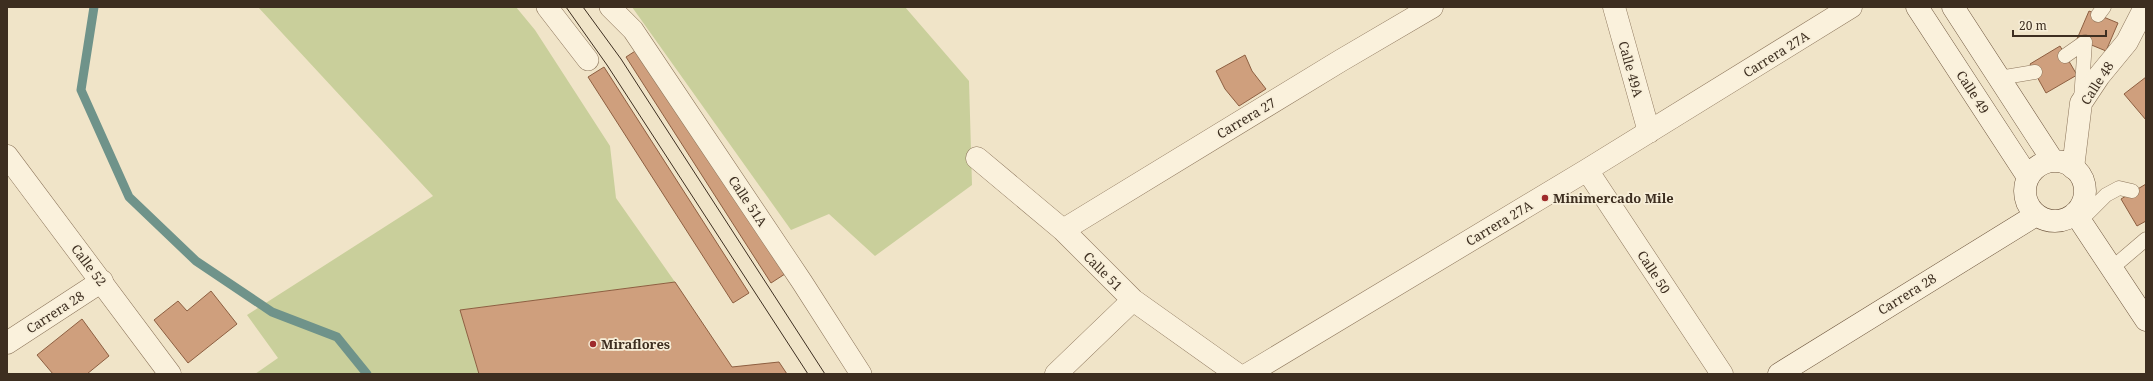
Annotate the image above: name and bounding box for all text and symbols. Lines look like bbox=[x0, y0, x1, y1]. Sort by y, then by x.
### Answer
scale bar bbox=[2013, 12, 2106, 38]
text: 20 m bbox=[2019, 17, 2047, 34]
street label: Carrera 27A bbox=[1740, 26, 1813, 81]
street label: Calle 49A bbox=[1614, 39, 1648, 100]
street label: Calle 48 bbox=[2076, 58, 2118, 108]
street label: Calle 49 bbox=[1952, 67, 1994, 117]
street label: Carrera 27 bbox=[1213, 93, 1279, 143]
street label: Calle 51A bbox=[724, 172, 772, 231]
place label: Minimercado Mile bbox=[1553, 189, 1674, 207]
marker: Minimercado Mile bbox=[1540, 193, 1550, 203]
street label: Carrera 27A bbox=[1462, 196, 1536, 250]
street label: Calle 52 bbox=[67, 240, 111, 290]
street label: Calle 50 bbox=[1633, 247, 1675, 297]
street label: Calle 51 bbox=[1080, 248, 1126, 294]
street label: Carrera 28 bbox=[1874, 269, 1940, 319]
street label: Carrera 28 bbox=[23, 287, 87, 337]
place label: Miraflores bbox=[601, 335, 670, 353]
marker: Miraflores bbox=[588, 339, 598, 349]

